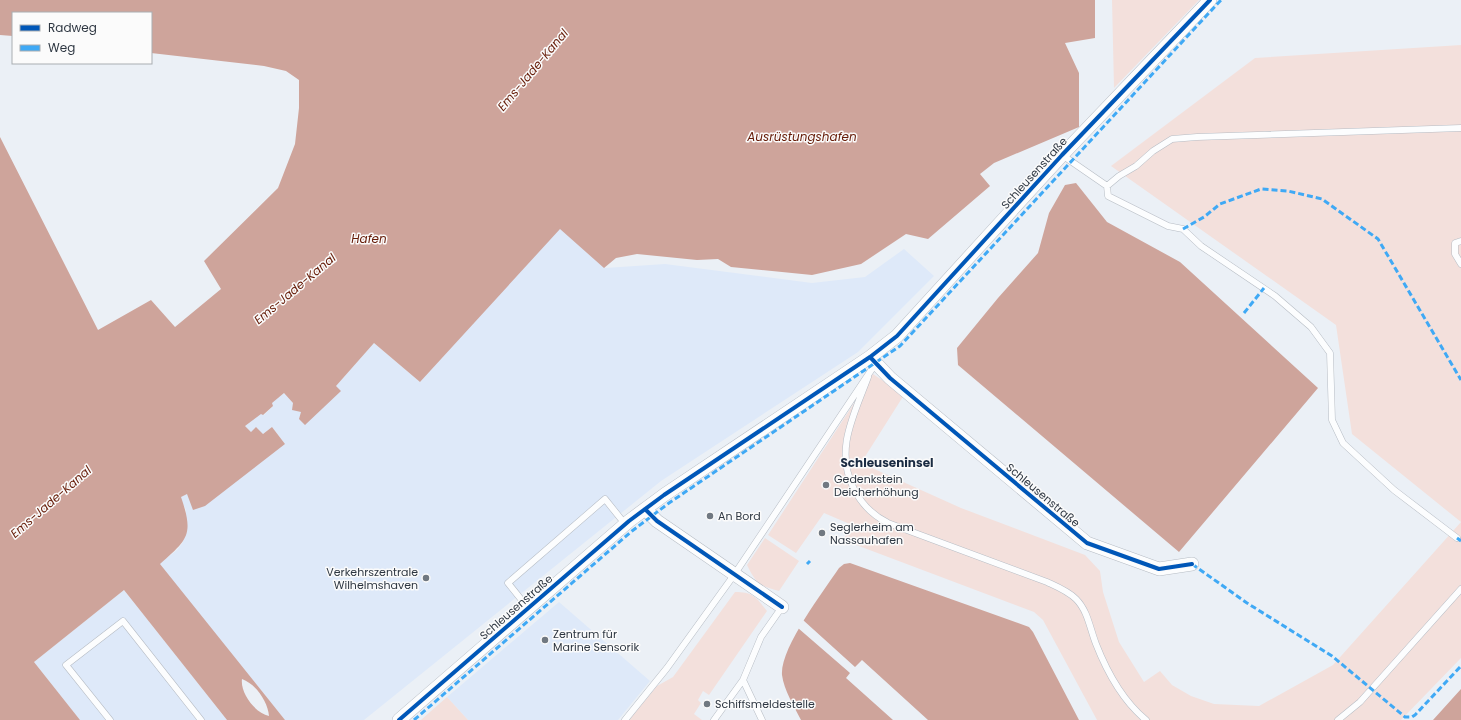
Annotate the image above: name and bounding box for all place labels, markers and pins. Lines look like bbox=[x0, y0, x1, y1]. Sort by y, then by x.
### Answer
place label: Gedenkstein Deicherhöhung bbox=[834, 471, 919, 500]
marker: Gedenkstein Deicherhöhung bbox=[821, 480, 831, 490]
place label: An Bord bbox=[718, 508, 761, 524]
marker: An Bord bbox=[705, 511, 715, 521]
place label: Seglerheim am Nassauhafen bbox=[830, 519, 914, 548]
marker: Seglerheim am Nassauhafen bbox=[817, 528, 827, 538]
place label: Verkehrszentrale Wilhelmshaven bbox=[326, 564, 418, 593]
marker: Verkehrszentrale Wilhelmshaven bbox=[421, 573, 431, 583]
place label: Zentrum für Marine Sensorik bbox=[553, 626, 639, 655]
marker: Zentrum für Marine Sensorik bbox=[540, 635, 550, 645]
place label: Schiffsmeldestelle bbox=[715, 696, 815, 712]
marker: Schiffsmeldestelle bbox=[702, 699, 712, 709]

